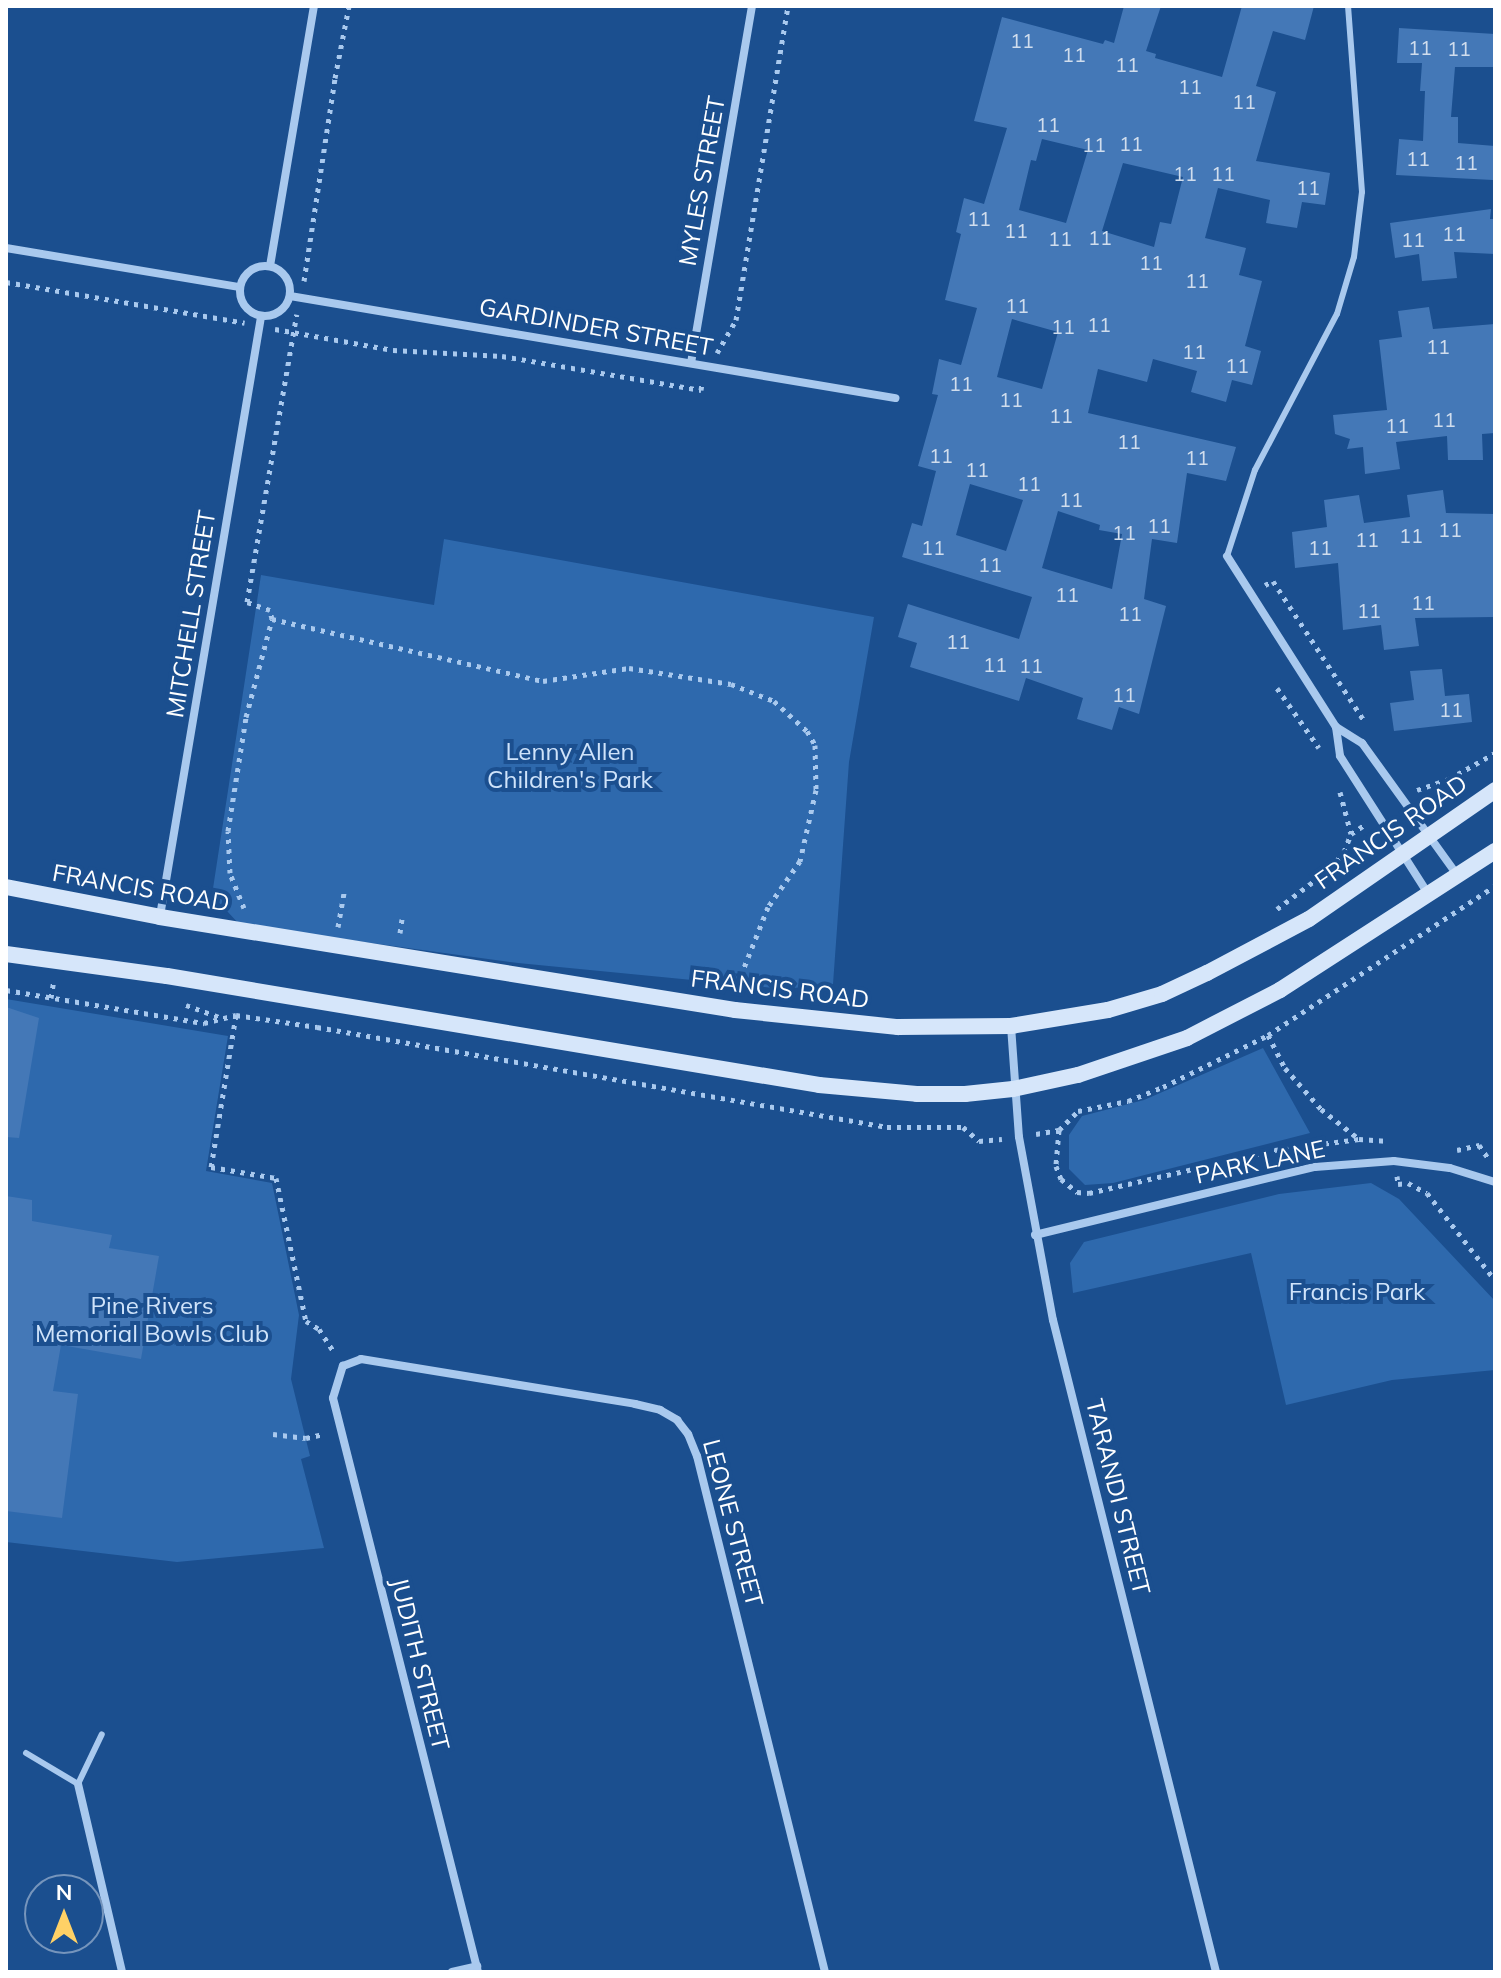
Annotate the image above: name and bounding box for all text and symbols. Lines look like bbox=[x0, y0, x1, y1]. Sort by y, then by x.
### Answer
house number: 11 bbox=[1010, 28, 1034, 52]
house number: 11 bbox=[1408, 35, 1432, 59]
house number: 11 bbox=[1447, 36, 1471, 60]
house number: 11 bbox=[1062, 42, 1086, 66]
house number: 11 bbox=[1115, 52, 1139, 76]
house number: 11 bbox=[1178, 74, 1202, 98]
house number: 11 bbox=[1232, 89, 1256, 113]
street label: MYLES STREET bbox=[673, 94, 731, 268]
house number: 11 bbox=[1036, 112, 1060, 136]
house number: 11 bbox=[1119, 131, 1143, 155]
house number: 11 bbox=[1082, 132, 1106, 156]
house number: 11 bbox=[1406, 146, 1430, 170]
house number: 11 bbox=[1454, 150, 1478, 174]
house number: 11 bbox=[1173, 161, 1197, 185]
house number: 11 bbox=[1211, 161, 1235, 185]
house number: 11 bbox=[1296, 175, 1320, 199]
house number: 11 bbox=[967, 206, 991, 230]
house number: 11 bbox=[1004, 218, 1028, 242]
house number: 11 bbox=[1442, 221, 1466, 245]
house number: 11 bbox=[1088, 225, 1112, 249]
house number: 11 bbox=[1048, 226, 1072, 250]
house number: 11 bbox=[1401, 227, 1425, 251]
house number: 11 bbox=[1139, 250, 1163, 274]
house number: 11 bbox=[1185, 268, 1209, 292]
street label: GARDINDER STREET bbox=[477, 292, 715, 362]
house number: 11 bbox=[1005, 293, 1029, 317]
house number: 11 bbox=[1087, 312, 1111, 336]
house number: 11 bbox=[1051, 314, 1075, 338]
house number: 11 bbox=[1426, 334, 1450, 358]
house number: 11 bbox=[1182, 339, 1206, 363]
house number: 11 bbox=[1225, 353, 1249, 377]
house number: 11 bbox=[949, 371, 973, 395]
house number: 11 bbox=[999, 387, 1023, 411]
house number: 11 bbox=[1049, 403, 1073, 427]
house number: 11 bbox=[1432, 407, 1456, 431]
house number: 11 bbox=[1385, 413, 1409, 437]
house number: 11 bbox=[1117, 429, 1141, 453]
house number: 11 bbox=[929, 443, 953, 467]
house number: 11 bbox=[1185, 445, 1209, 469]
house number: 11 bbox=[965, 457, 989, 481]
house number: 11 bbox=[1017, 471, 1041, 495]
house number: 11 bbox=[1059, 487, 1083, 511]
street label: MITCHELL STREET bbox=[160, 508, 222, 720]
house number: 11 bbox=[1147, 513, 1171, 537]
house number: 11 bbox=[1438, 517, 1462, 541]
house number: 11 bbox=[1112, 520, 1136, 544]
house number: 11 bbox=[1399, 523, 1423, 547]
house number: 11 bbox=[1355, 527, 1379, 551]
house number: 11 bbox=[921, 535, 945, 559]
house number: 11 bbox=[1308, 535, 1332, 559]
house number: 11 bbox=[978, 552, 1002, 576]
house number: 11 bbox=[1055, 582, 1079, 606]
house number: 11 bbox=[1411, 590, 1435, 614]
house number: 11 bbox=[1357, 598, 1381, 622]
house number: 11 bbox=[1118, 601, 1142, 625]
house number: 11 bbox=[946, 629, 970, 653]
house number: 11 bbox=[983, 652, 1007, 676]
house number: 11 bbox=[1019, 653, 1043, 677]
house number: 11 bbox=[1112, 682, 1136, 706]
house number: 11 bbox=[1439, 697, 1463, 721]
park label: Lenny Allen Children's Park bbox=[487, 738, 653, 794]
street label: FRANCIS ROAD bbox=[1309, 769, 1473, 895]
street label: FRANCIS ROAD bbox=[50, 858, 232, 918]
street label: FRANCIS ROAD bbox=[689, 964, 871, 1014]
street label: PARK LANE bbox=[1192, 1134, 1328, 1190]
park label: Francis Park bbox=[1289, 1278, 1425, 1306]
park label: Pine Rivers Memorial Bowls Club bbox=[35, 1292, 269, 1348]
street label: TARANDI STREET bbox=[1080, 1396, 1156, 1598]
street label: LEONE STREET bbox=[697, 1436, 769, 1610]
street label: JUDITH STREET bbox=[385, 1575, 455, 1753]
north arrow bbox=[24, 1874, 104, 1954]
text: N bbox=[56, 1878, 72, 1906]

